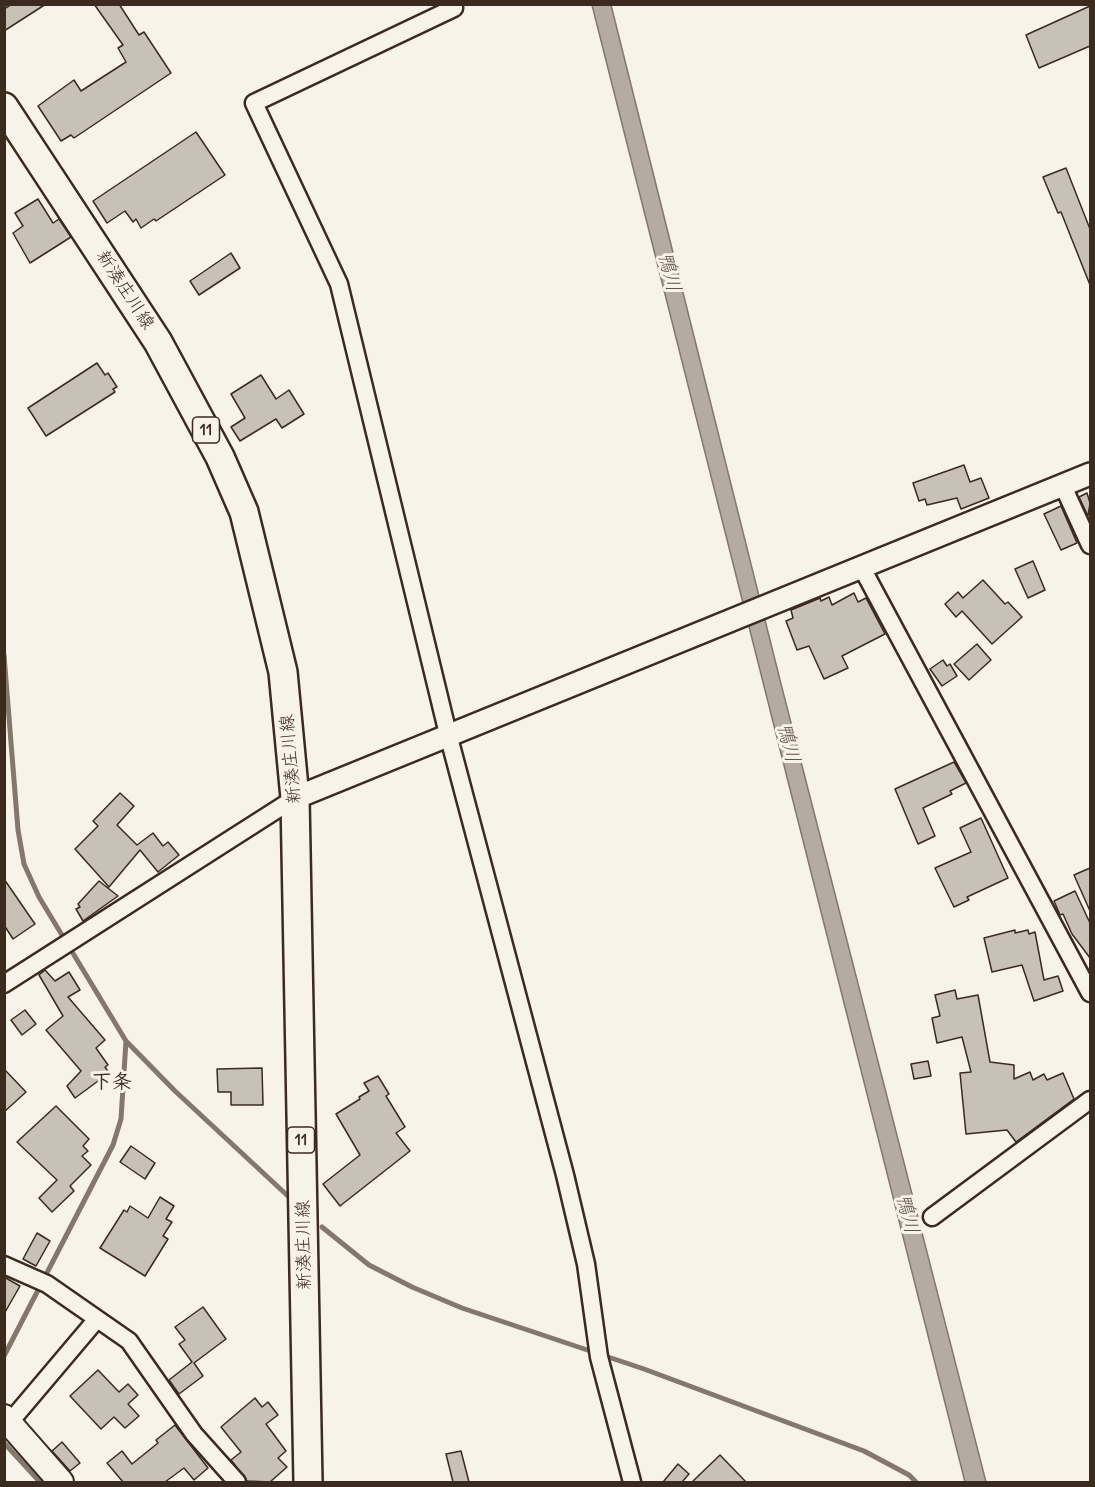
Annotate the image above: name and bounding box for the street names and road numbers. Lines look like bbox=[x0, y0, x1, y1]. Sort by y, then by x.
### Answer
street label: 新湊庄川線 bbox=[91, 246, 159, 334]
road number: 11 bbox=[192, 417, 220, 443]
street label: 新湊庄川線 bbox=[276, 713, 306, 805]
road number: 11 bbox=[288, 1127, 314, 1153]
street label: 新湊庄川線 bbox=[292, 1200, 316, 1290]

